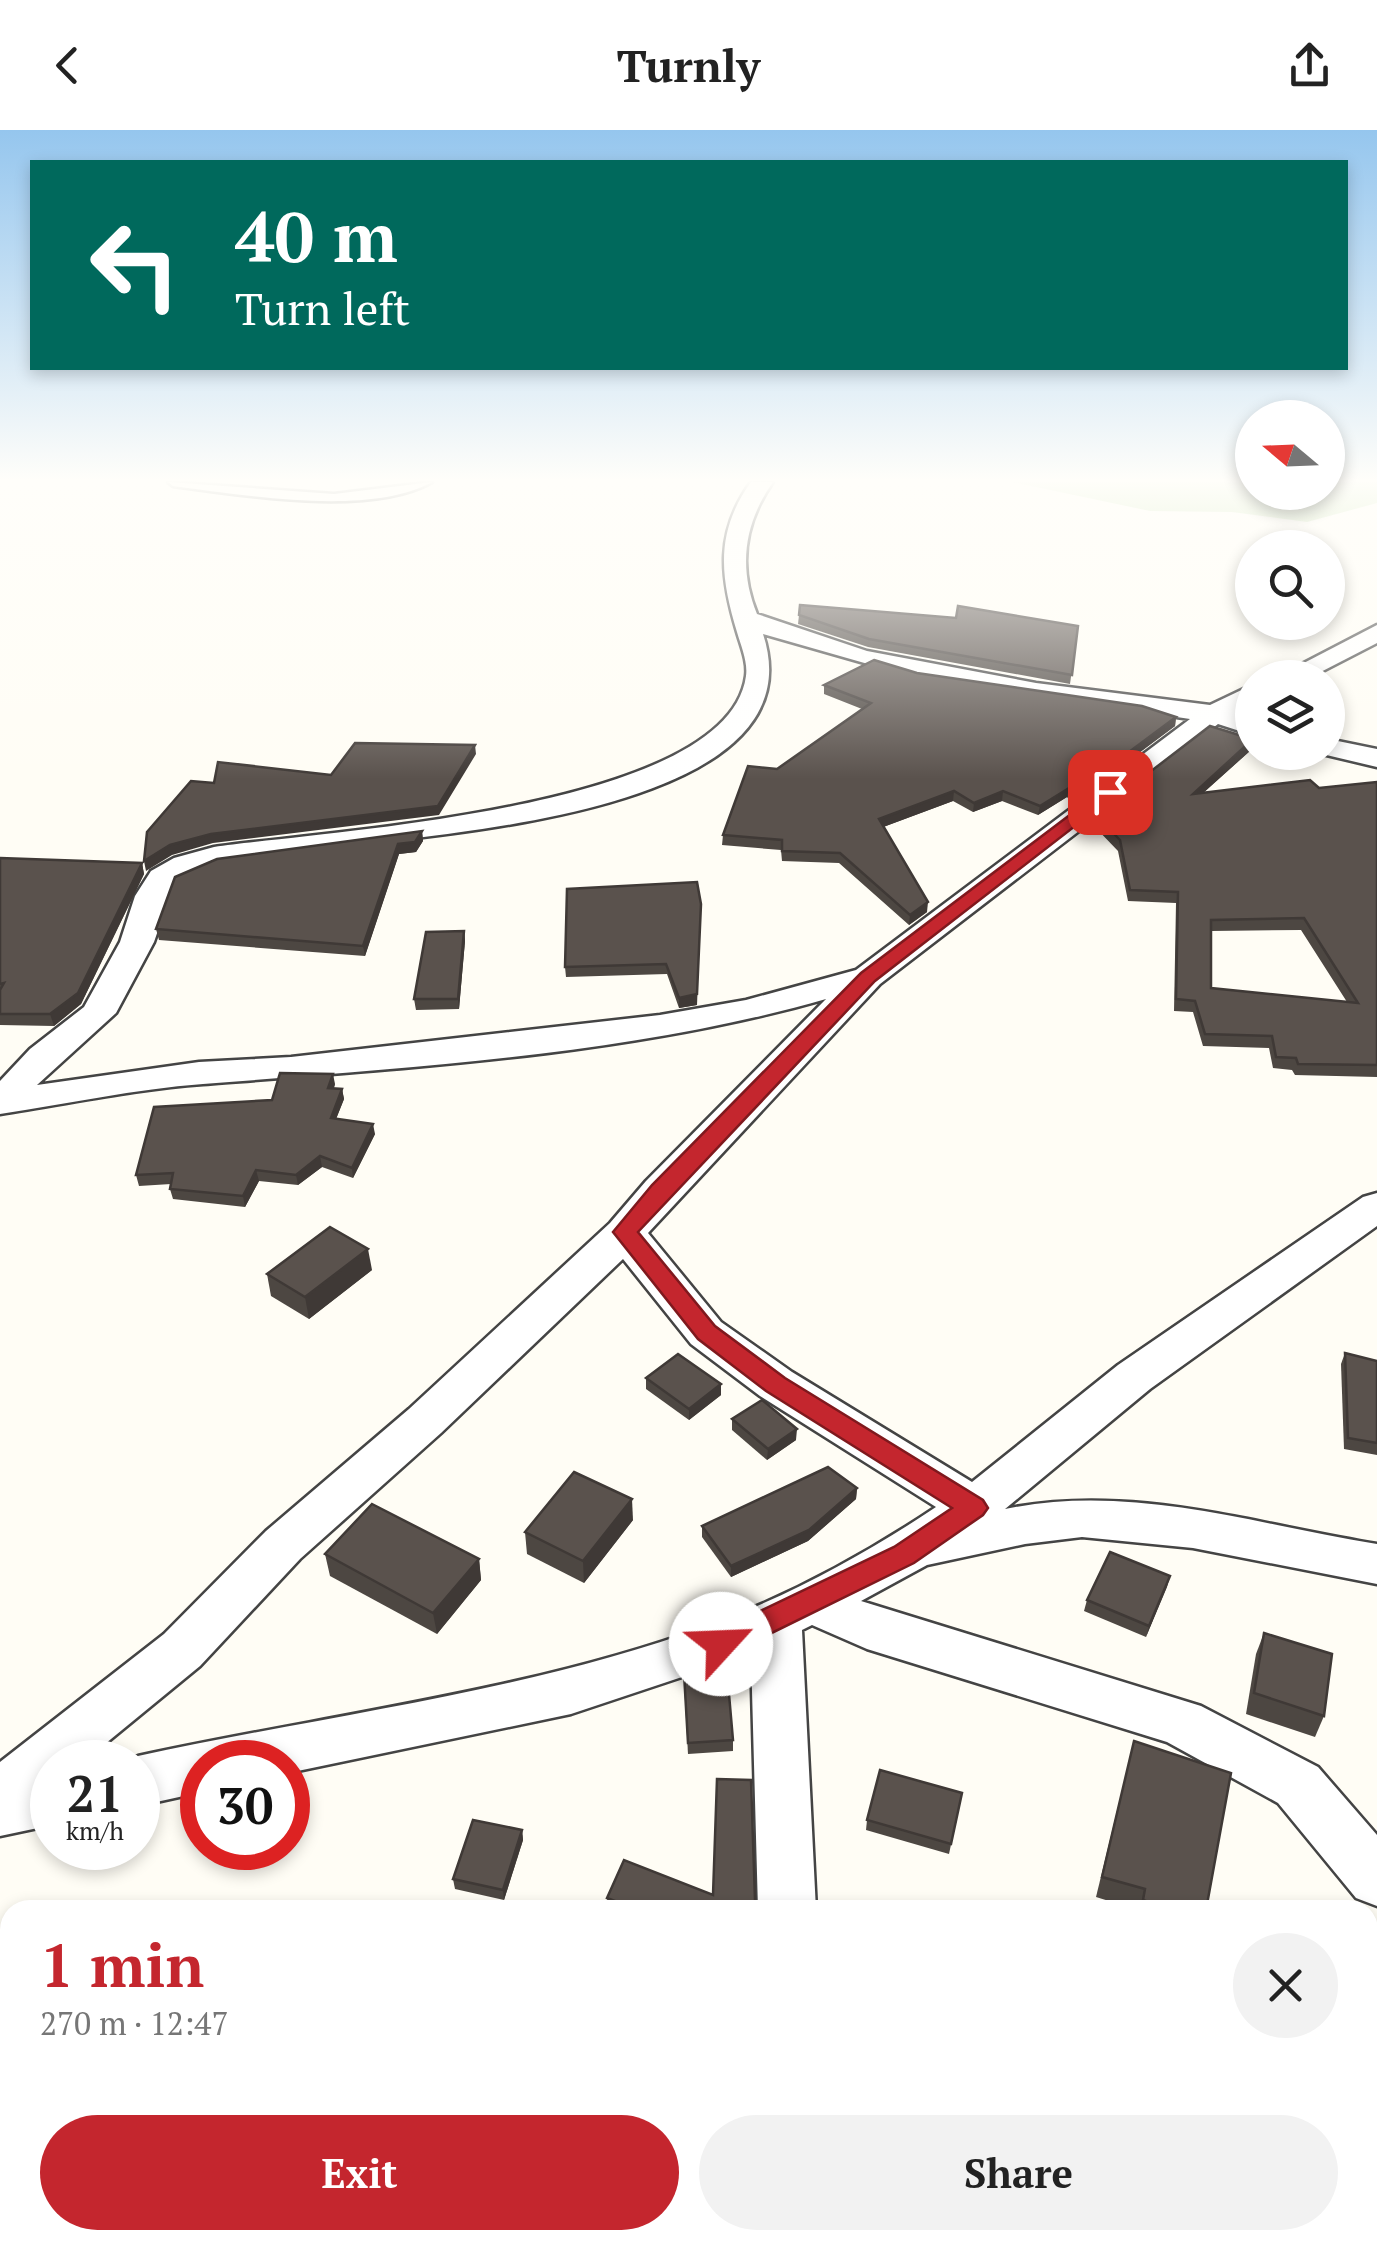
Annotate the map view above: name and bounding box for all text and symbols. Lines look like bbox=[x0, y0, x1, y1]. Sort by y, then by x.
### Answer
text: Turnly bbox=[617, 35, 760, 95]
icon: back bbox=[40, 38, 95, 93]
icon: share bbox=[1282, 38, 1337, 93]
text: 40 m bbox=[235, 189, 398, 282]
icon: left bbox=[70, 200, 200, 330]
text: Turn left bbox=[235, 278, 410, 338]
north arrow bbox=[1235, 400, 1345, 510]
map controls bbox=[1235, 400, 1345, 770]
button: search bbox=[1235, 530, 1345, 640]
button: layers bbox=[1235, 660, 1345, 770]
pin bbox=[1068, 750, 1153, 835]
icon: arrive bbox=[1083, 765, 1138, 820]
position arrow bbox=[669, 1592, 773, 1696]
speed limit sign: 30 bbox=[180, 1740, 310, 1870]
text: 21 bbox=[67, 1760, 123, 1826]
text: km/h bbox=[66, 1814, 124, 1847]
text: 1 min bbox=[40, 1925, 204, 2004]
button: close bbox=[1233, 1933, 1338, 2038]
text: 270 m · 12:47 bbox=[40, 2002, 228, 2044]
button: Exit bbox=[40, 2115, 679, 2230]
button: Share bbox=[699, 2115, 1338, 2230]

